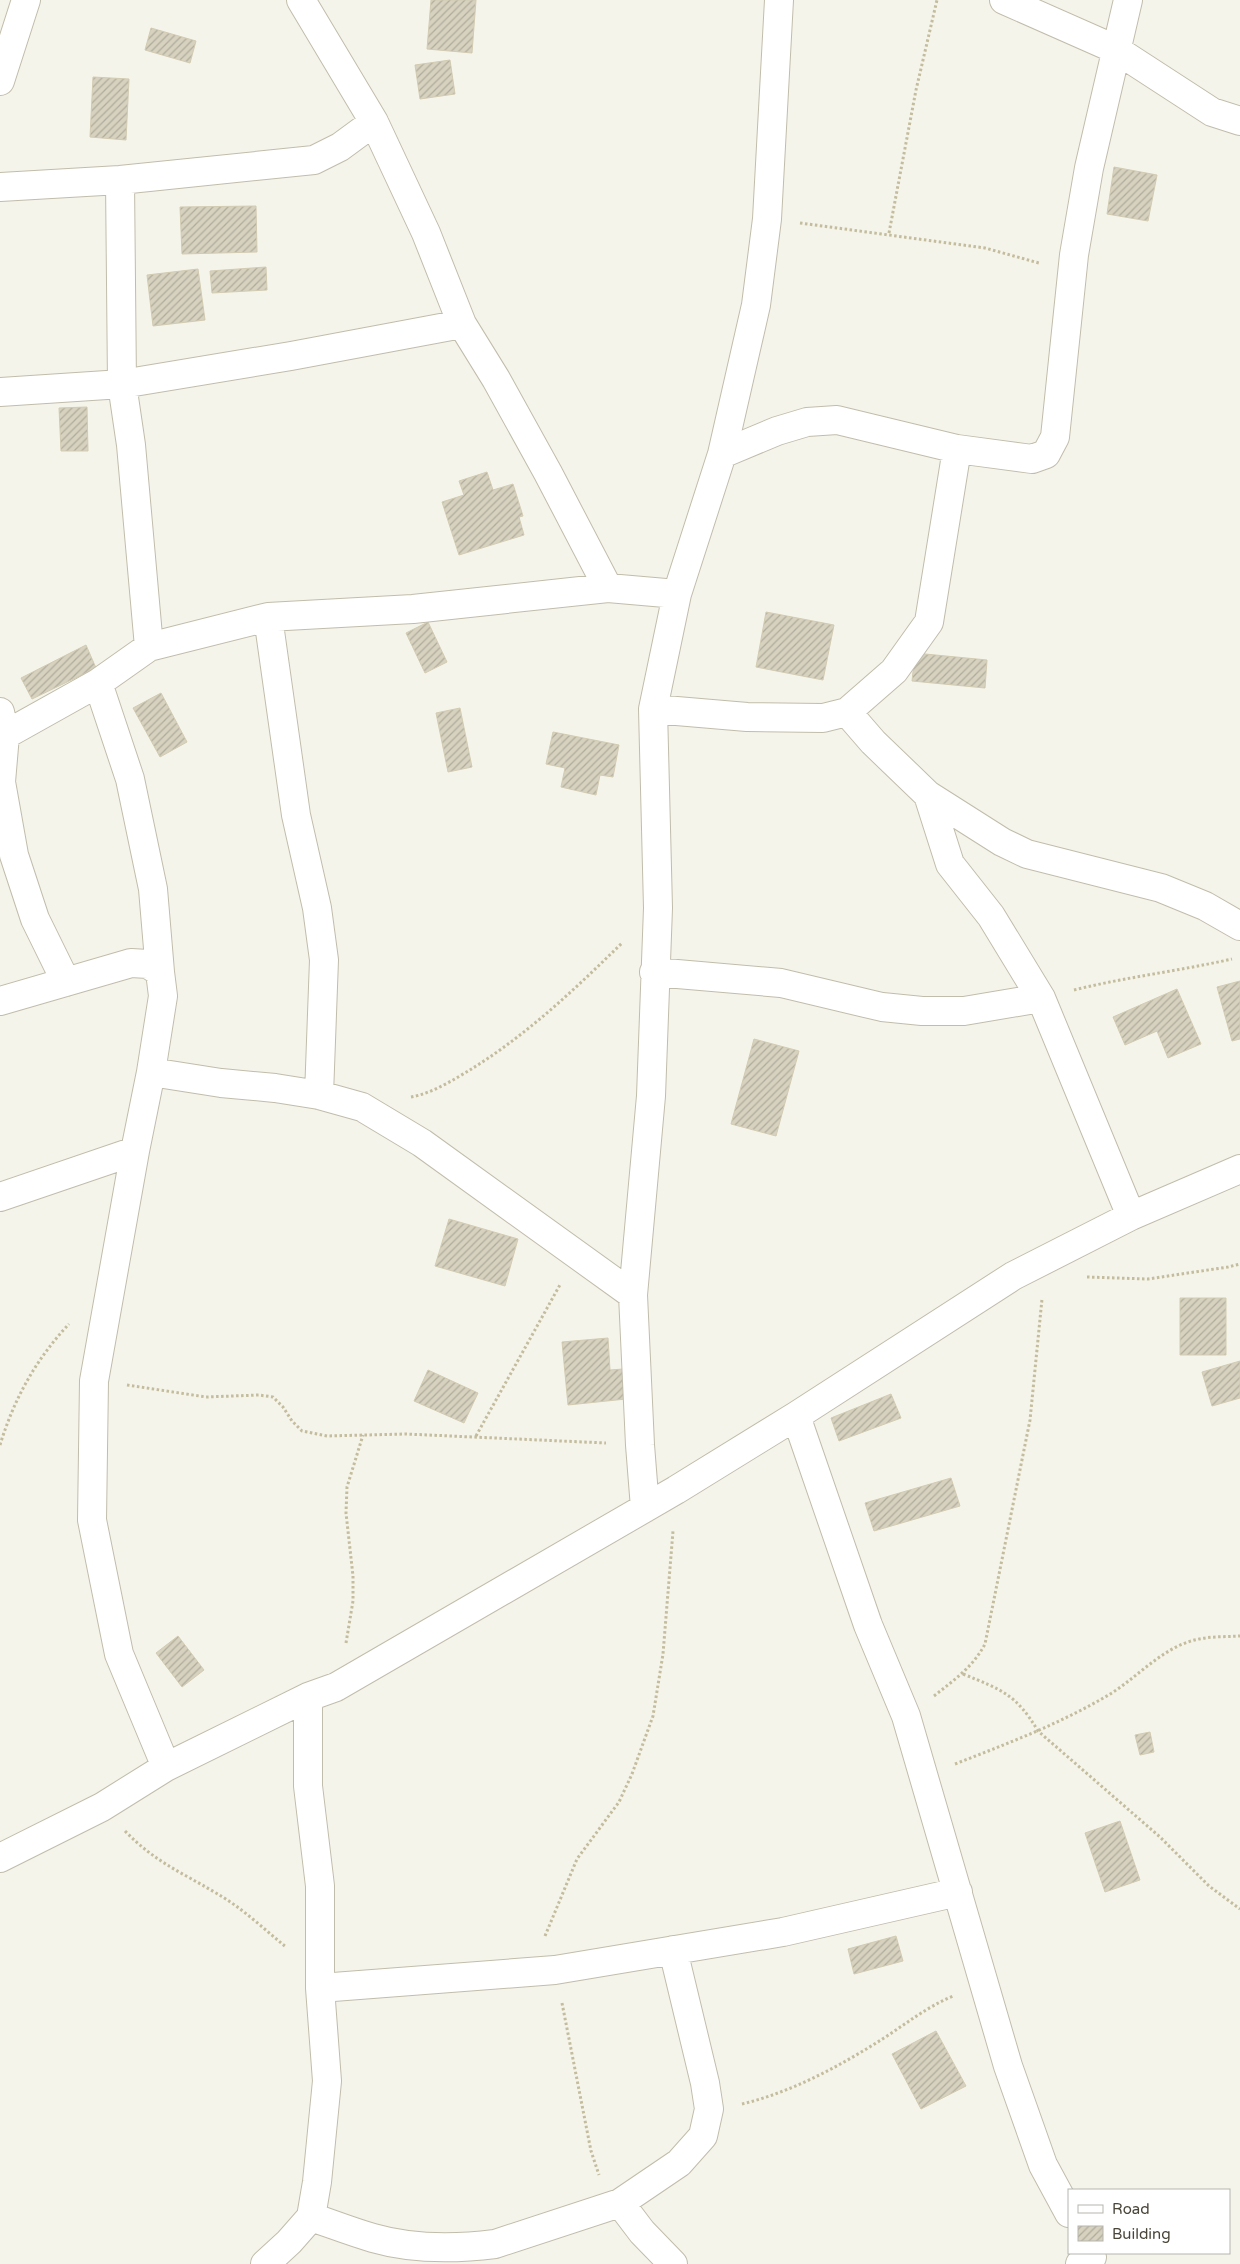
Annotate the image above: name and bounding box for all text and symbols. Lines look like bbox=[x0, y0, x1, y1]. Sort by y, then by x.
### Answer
legend bbox=[1068, 2189, 1230, 2254]
text: Road bbox=[1112, 2200, 1150, 2218]
text: Building bbox=[1112, 2225, 1171, 2243]

